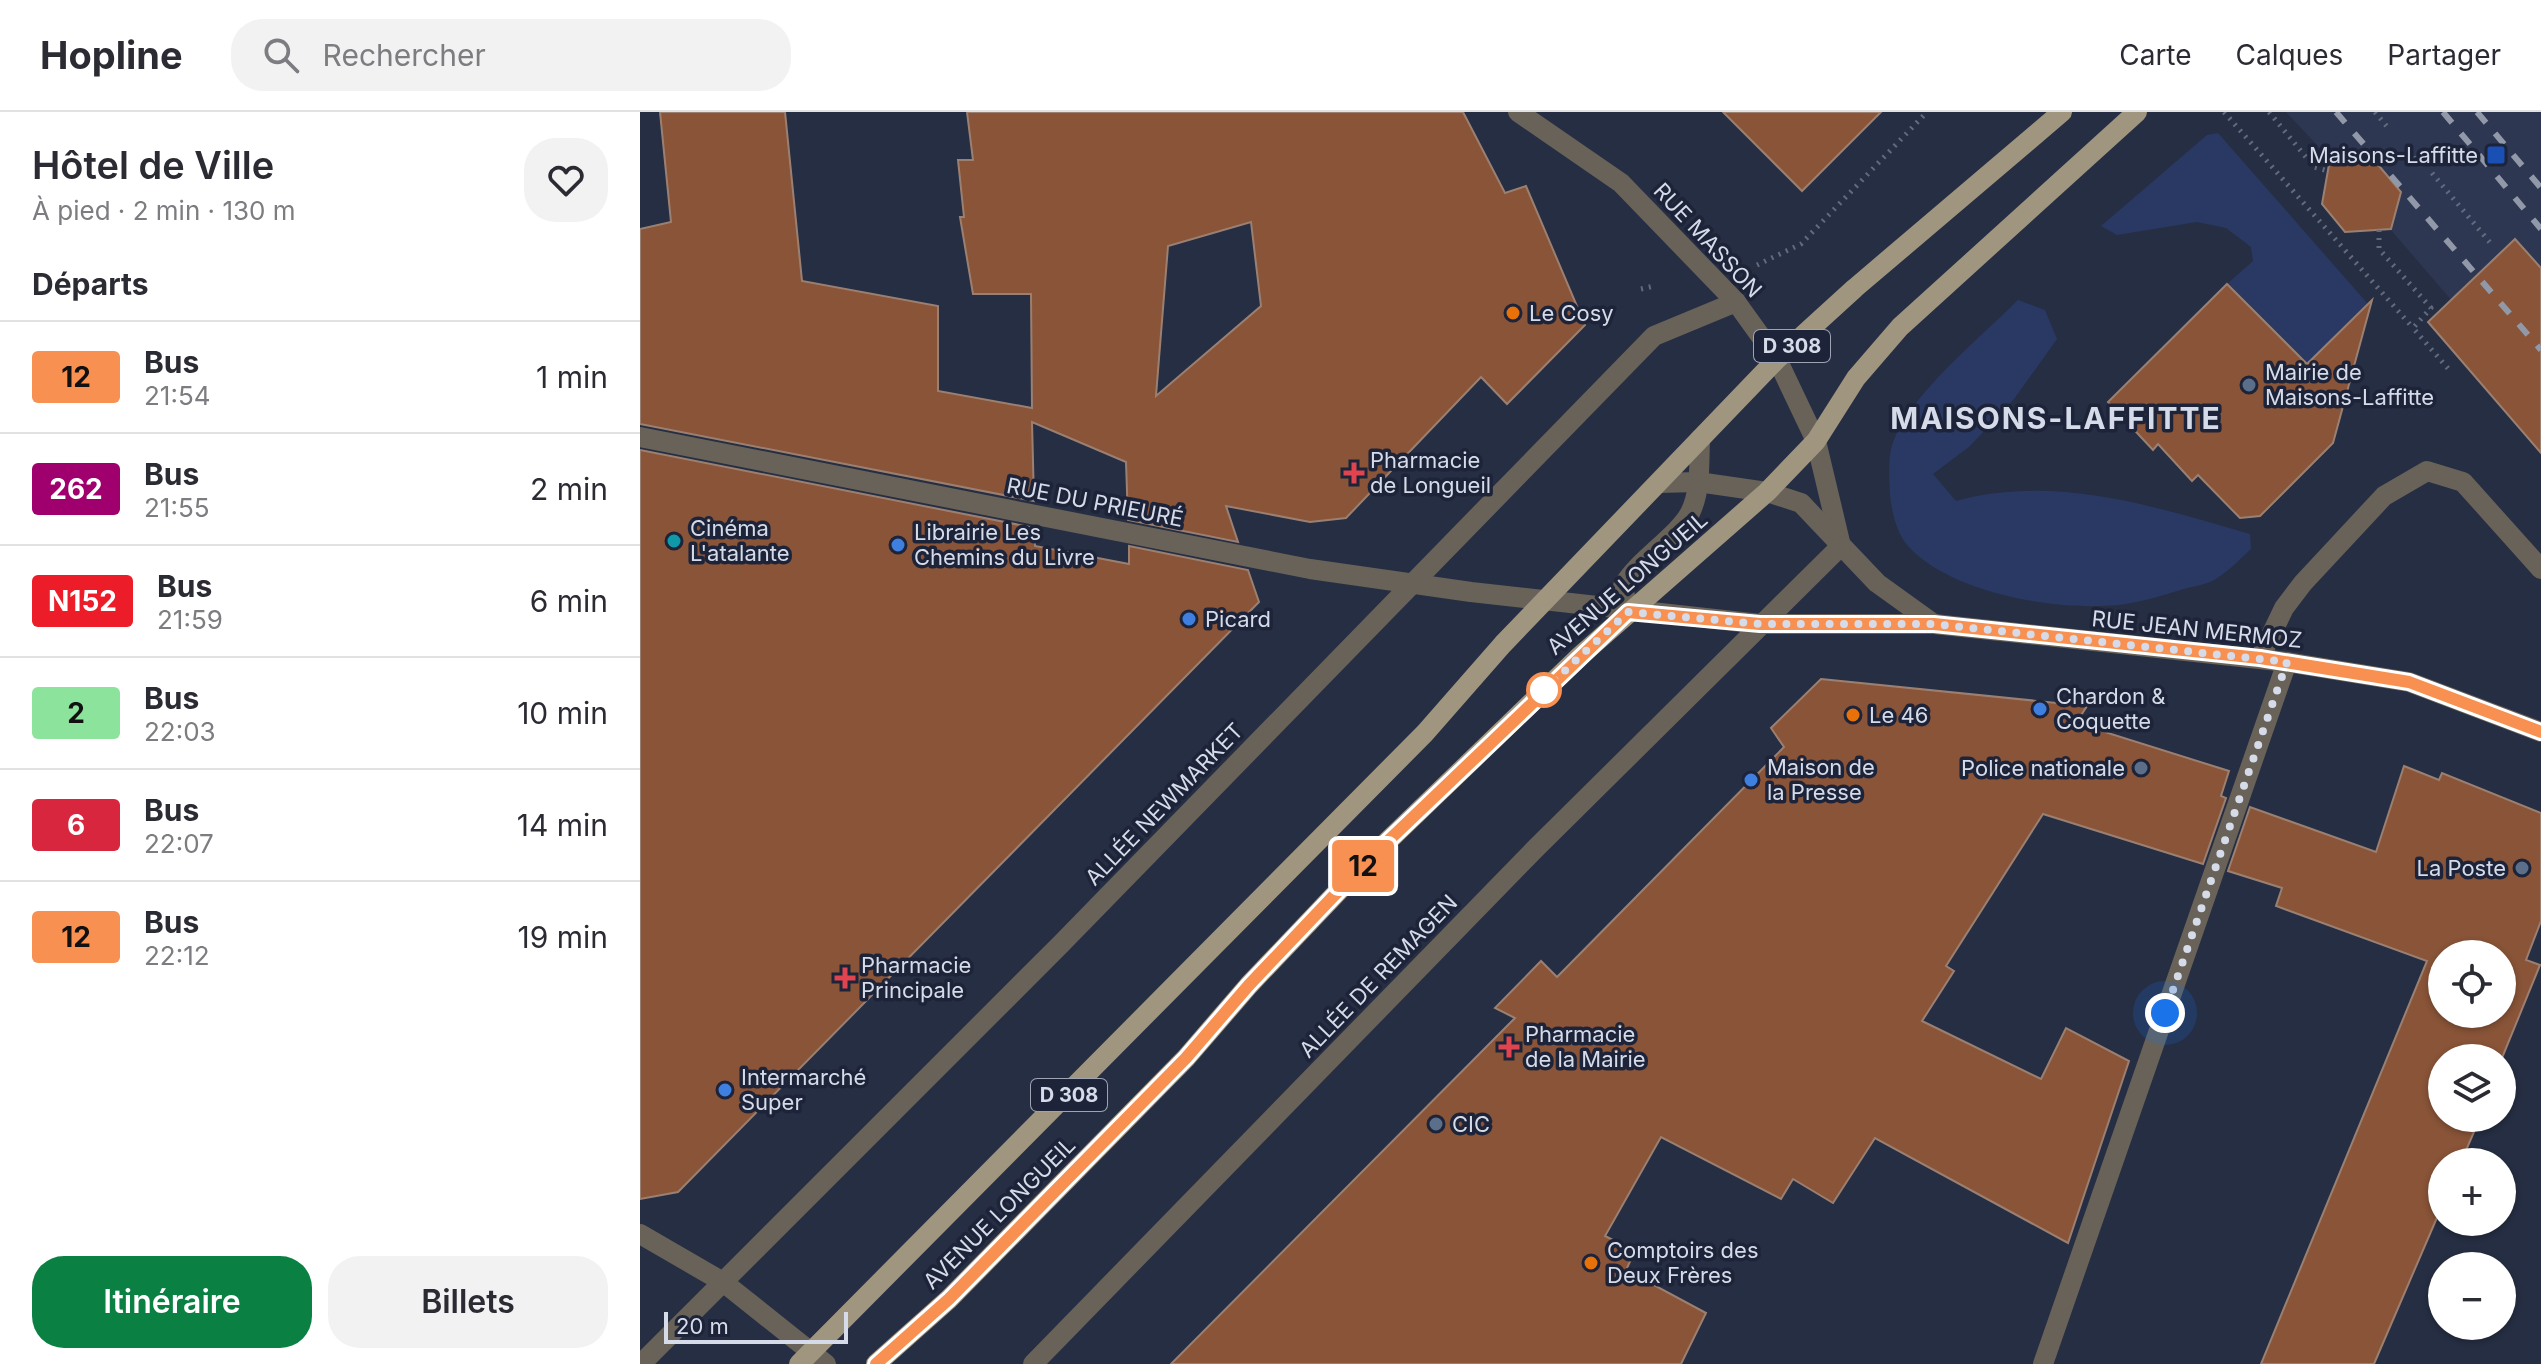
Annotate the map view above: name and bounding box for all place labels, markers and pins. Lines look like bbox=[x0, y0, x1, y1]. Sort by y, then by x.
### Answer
place label: Maisons-Laffitte bbox=[2309, 142, 2478, 168]
marker: Maisons-Laffitte bbox=[2485, 144, 2507, 166]
place label: Le Cosy bbox=[1529, 300, 1614, 326]
marker: Le Cosy bbox=[1504, 304, 1522, 322]
place label: Mairie de Maisons-Laffitte bbox=[2265, 359, 2434, 410]
marker: Mairie de Maisons-Laffitte bbox=[2240, 376, 2258, 394]
place label: Pharmacie de Longueil bbox=[1370, 447, 1491, 498]
marker: Pharmacie de Longueil bbox=[1345, 464, 1363, 482]
place label: Cinéma L'atalante bbox=[690, 515, 790, 566]
place label: Librairie Les Chemins du Livre bbox=[914, 519, 1095, 570]
marker: Cinéma L'atalante bbox=[665, 532, 683, 550]
marker: Librairie Les Chemins du Livre bbox=[889, 536, 907, 554]
place label: Picard bbox=[1205, 606, 1271, 632]
marker: Picard bbox=[1180, 610, 1198, 628]
unlabelled marker bbox=[1527, 673, 1561, 707]
place label: Chardon & Coquette bbox=[2056, 683, 2165, 734]
marker: Chardon & Coquette bbox=[2031, 700, 2049, 718]
place label: Le 46 bbox=[1869, 702, 1928, 728]
marker: Le 46 bbox=[1844, 706, 1862, 724]
place label: Maison de la Presse bbox=[1767, 754, 1875, 805]
place label: Police nationale bbox=[1961, 755, 2125, 781]
marker: Police nationale bbox=[2132, 759, 2150, 777]
marker: Maison de la Presse bbox=[1742, 771, 1760, 789]
place label: La Poste bbox=[2416, 855, 2506, 881]
marker: La Poste bbox=[2513, 859, 2531, 877]
place label: Pharmacie Principale bbox=[861, 952, 971, 1003]
marker: Pharmacie Principale bbox=[836, 969, 854, 987]
place label: Pharmacie de la Mairie bbox=[1525, 1021, 1646, 1072]
marker: Pharmacie de la Mairie bbox=[1500, 1038, 1518, 1056]
place label: Intermarché Super bbox=[741, 1064, 866, 1115]
marker: Intermarché Super bbox=[716, 1081, 734, 1099]
place label: CIC bbox=[1452, 1111, 1490, 1137]
marker: CIC bbox=[1427, 1115, 1445, 1133]
place label: Comptoirs des Deux Frères bbox=[1607, 1237, 1759, 1288]
marker: Comptoirs des Deux Frères bbox=[1582, 1254, 1600, 1272]

